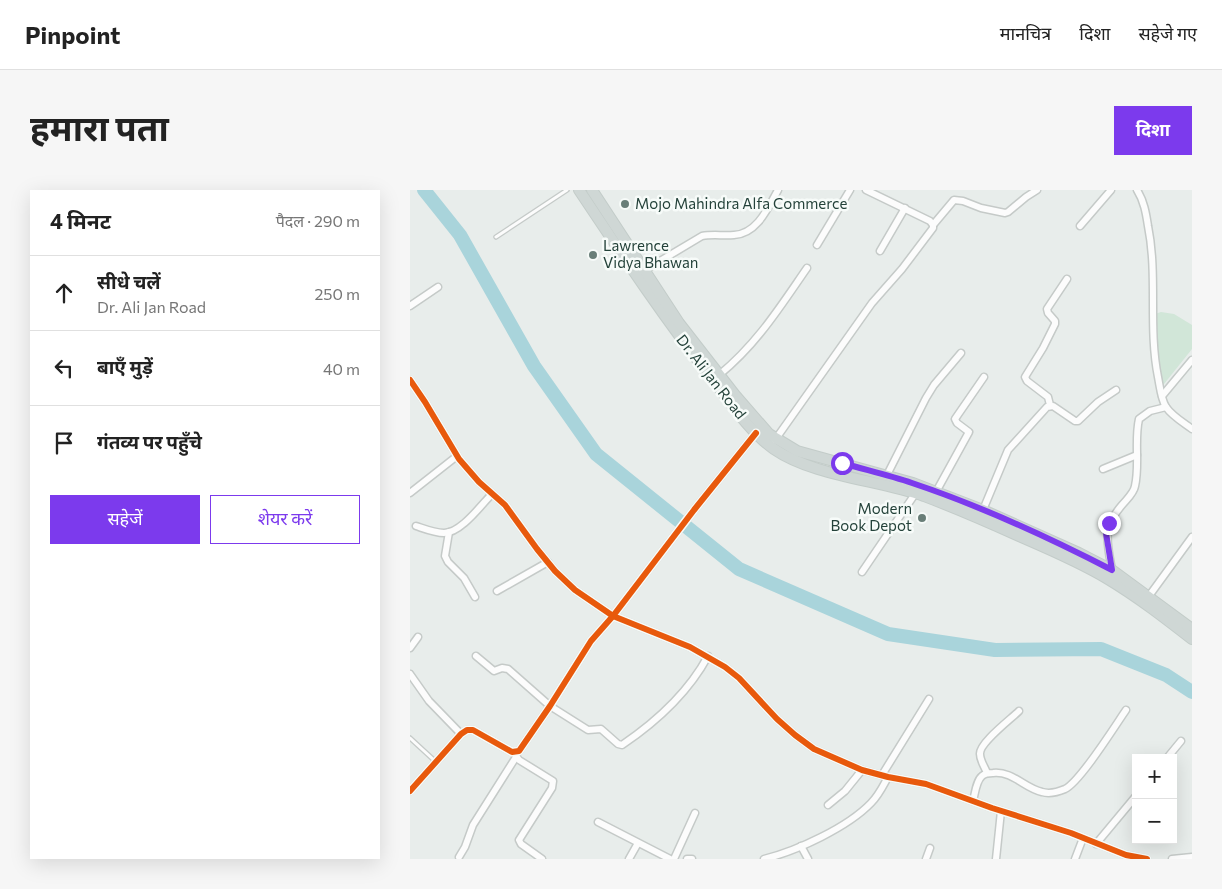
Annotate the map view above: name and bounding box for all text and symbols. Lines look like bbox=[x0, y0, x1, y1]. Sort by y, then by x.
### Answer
text: Pinpoint bbox=[25, 20, 120, 49]
text: मानचित्र bbox=[1000, 22, 1051, 44]
text: दिशा bbox=[1079, 22, 1110, 44]
text: सहेजे गए bbox=[1138, 22, 1197, 44]
text: हमारा पता bbox=[30, 105, 169, 148]
button: दिशा bbox=[1114, 106, 1192, 155]
place label: Mojo Mahindra Alfa Commerce bbox=[635, 194, 847, 212]
marker: Mojo Mahindra Alfa Commerce bbox=[619, 198, 631, 210]
text: 4 मिनट bbox=[50, 208, 111, 233]
text: पैदल · 290 m bbox=[276, 211, 360, 230]
place label: Lawrence Vidya Bhawan bbox=[603, 236, 698, 271]
marker: Lawrence Vidya Bhawan bbox=[587, 249, 599, 261]
text: सीधे चलें bbox=[97, 270, 161, 293]
icon: ahead bbox=[50, 279, 78, 307]
text: 250 m bbox=[314, 284, 360, 303]
text: Dr. Ali Jan Road bbox=[97, 297, 206, 316]
street label: Dr. Ali Jan Road bbox=[673, 331, 750, 422]
icon: left bbox=[50, 354, 78, 382]
text: बाएँ मुड़ें bbox=[97, 355, 153, 378]
text: 40 m bbox=[323, 359, 360, 378]
icon: arrive bbox=[50, 429, 78, 457]
text: गंतव्य पर पहुँचे bbox=[97, 430, 202, 453]
route start bbox=[831, 452, 854, 475]
button: सहेजें bbox=[50, 495, 200, 544]
button: शेयर करें bbox=[210, 495, 360, 544]
place label: Modern Book Depot bbox=[831, 499, 912, 534]
marker: Modern Book Depot bbox=[916, 512, 928, 524]
route end bbox=[1098, 512, 1121, 535]
map controls bbox=[1132, 754, 1177, 844]
button: + bbox=[1132, 754, 1177, 799]
button: − bbox=[1132, 799, 1177, 844]

